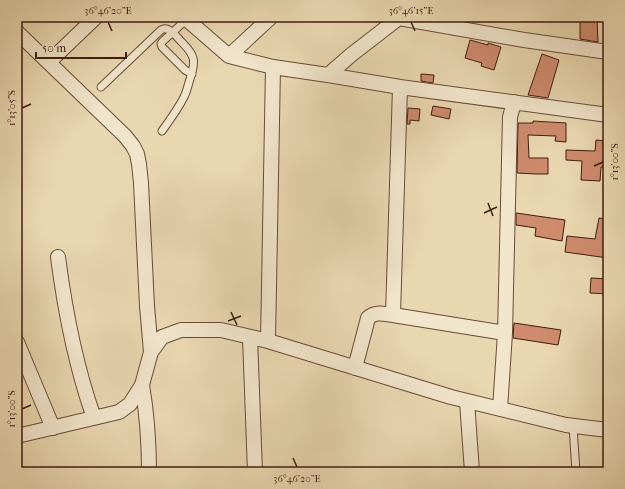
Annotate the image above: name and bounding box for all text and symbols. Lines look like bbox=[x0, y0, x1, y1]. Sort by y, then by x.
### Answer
text: 36°46'20"E bbox=[84, 5, 132, 17]
text: 36°46'15"E bbox=[389, 5, 433, 17]
scale bar bbox=[36, 34, 126, 60]
text: 50 m bbox=[42, 41, 66, 55]
text: 1°13'05"S bbox=[6, 90, 18, 126]
text: 1°13'00"S bbox=[609, 143, 621, 181]
text: 1°13'00"S bbox=[6, 390, 18, 428]
text: 36°46'20"E bbox=[273, 473, 321, 485]

